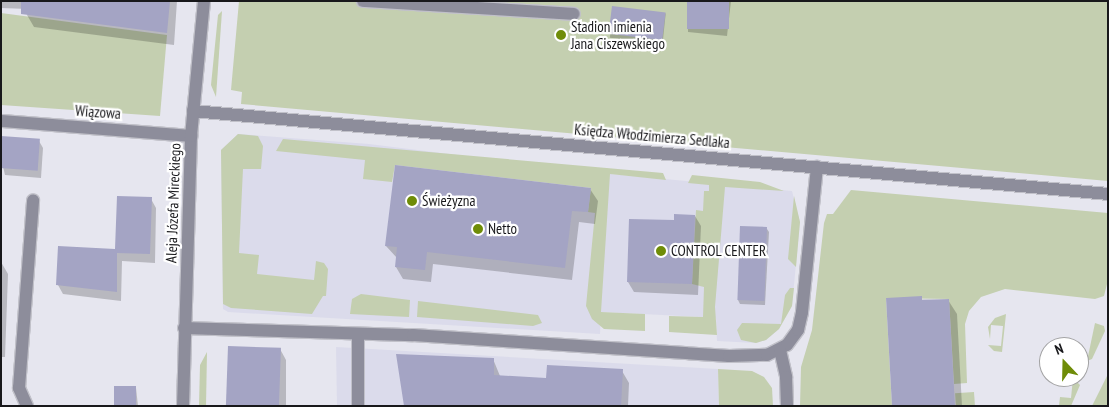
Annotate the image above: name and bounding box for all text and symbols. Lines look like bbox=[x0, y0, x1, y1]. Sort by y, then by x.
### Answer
place label: Stadion imienia Jana Ciszewskiego bbox=[571, 17, 665, 52]
marker: Stadion imienia Jana Ciszewskiego bbox=[555, 29, 567, 41]
street label: Wiązowa bbox=[75, 101, 121, 123]
street label: Księdza Włodzimierza Sedlaka bbox=[573, 120, 731, 152]
street label: Aleja Józefa Mireckiego bbox=[162, 143, 184, 263]
place label: Świeżyzna bbox=[422, 192, 475, 210]
marker: Świeżyzna bbox=[406, 195, 418, 207]
place label: Netto bbox=[488, 220, 517, 238]
marker: Netto bbox=[472, 223, 484, 235]
place label: CONTROL CENTER bbox=[671, 242, 767, 260]
marker: CONTROL CENTER bbox=[655, 245, 667, 257]
north arrow bbox=[1039, 337, 1089, 387]
text: N bbox=[1052, 339, 1066, 359]

